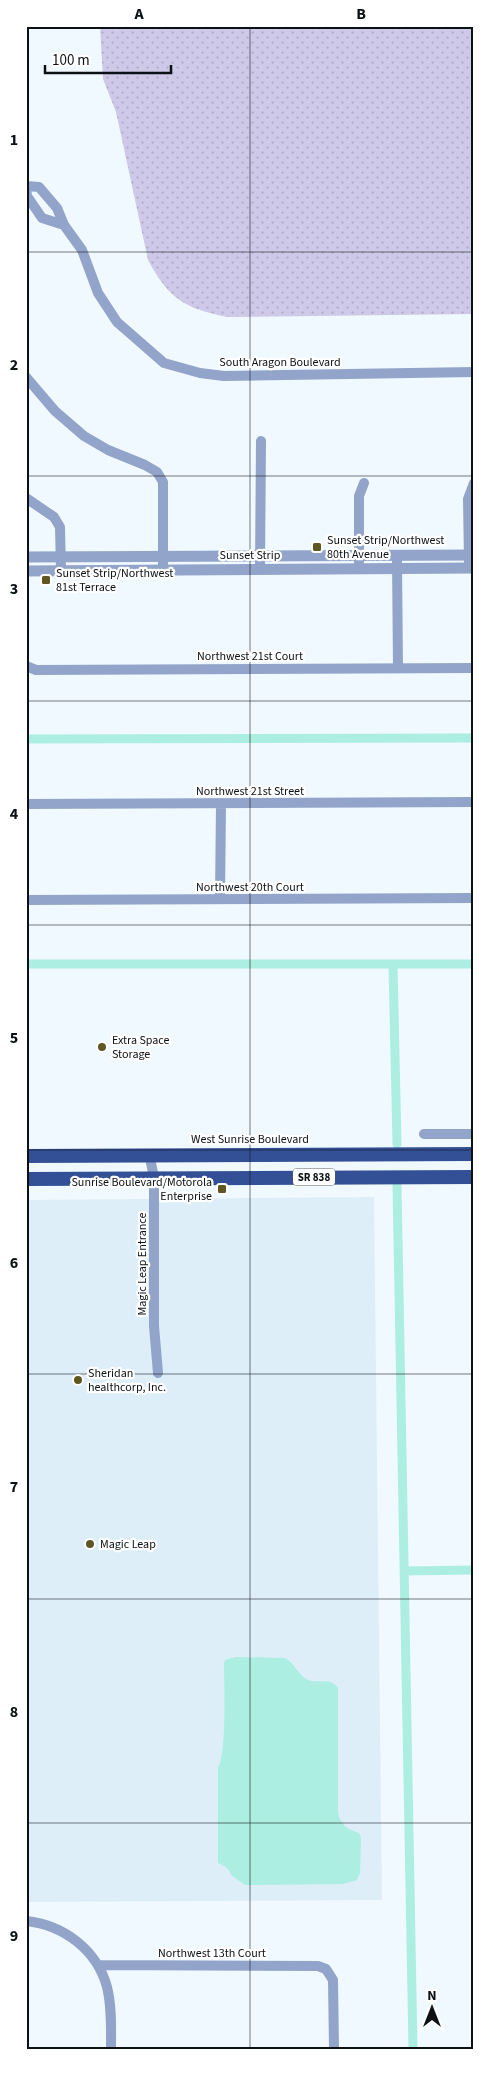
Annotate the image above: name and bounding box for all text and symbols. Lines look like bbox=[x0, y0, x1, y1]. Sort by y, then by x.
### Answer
text: A bbox=[133, 3, 144, 25]
text: B bbox=[356, 3, 366, 25]
scale bar bbox=[45, 42, 171, 74]
text: 100 m bbox=[52, 50, 90, 71]
text: 1 bbox=[10, 129, 18, 151]
text: 2 bbox=[10, 354, 18, 376]
street label: South Aragon Boulevard bbox=[219, 354, 341, 371]
place label: Sunset Strip/Northwest 80th Avenue bbox=[327, 532, 444, 563]
marker: Sunset Strip/Northwest 80th Avenue bbox=[311, 541, 323, 553]
street label: Sunset Strip bbox=[220, 547, 281, 564]
place label: Sunset Strip/Northwest 81st Terrace bbox=[56, 565, 173, 596]
marker: Sunset Strip/Northwest 81st Terrace bbox=[40, 574, 52, 586]
text: 3 bbox=[10, 578, 18, 600]
street label: Northwest 21st Court bbox=[197, 648, 303, 665]
street label: Northwest 21st Street bbox=[196, 783, 304, 800]
text: 4 bbox=[10, 803, 19, 825]
street label: Northwest 20th Court bbox=[196, 879, 304, 896]
text: 5 bbox=[10, 1027, 18, 1049]
place label: Extra Space Storage bbox=[112, 1032, 170, 1063]
marker: Extra Space Storage bbox=[96, 1041, 108, 1053]
street label: West Sunrise Boulevard bbox=[191, 1131, 309, 1148]
road number: SR 838 bbox=[293, 1168, 335, 1186]
place label: Sunrise Boulevard/Motorola Enterprise bbox=[71, 1174, 212, 1205]
marker: Sunrise Boulevard/Motorola Enterprise bbox=[216, 1183, 228, 1195]
street label: Magic Leap Entrance bbox=[134, 1213, 151, 1315]
text: 6 bbox=[10, 1252, 18, 1274]
place label: Sheridan healthcorp, Inc. bbox=[88, 1365, 166, 1396]
marker: Sheridan healthcorp, Inc. bbox=[72, 1374, 84, 1386]
text: 7 bbox=[10, 1476, 18, 1498]
place label: Magic Leap bbox=[100, 1536, 156, 1553]
marker: Magic Leap bbox=[84, 1538, 96, 1550]
text: 8 bbox=[10, 1701, 18, 1723]
text: 9 bbox=[10, 1925, 18, 1947]
street label: Northwest 13th Court bbox=[158, 1945, 266, 1962]
north arrow bbox=[408, 1982, 458, 2032]
text: N bbox=[427, 1986, 437, 2006]

